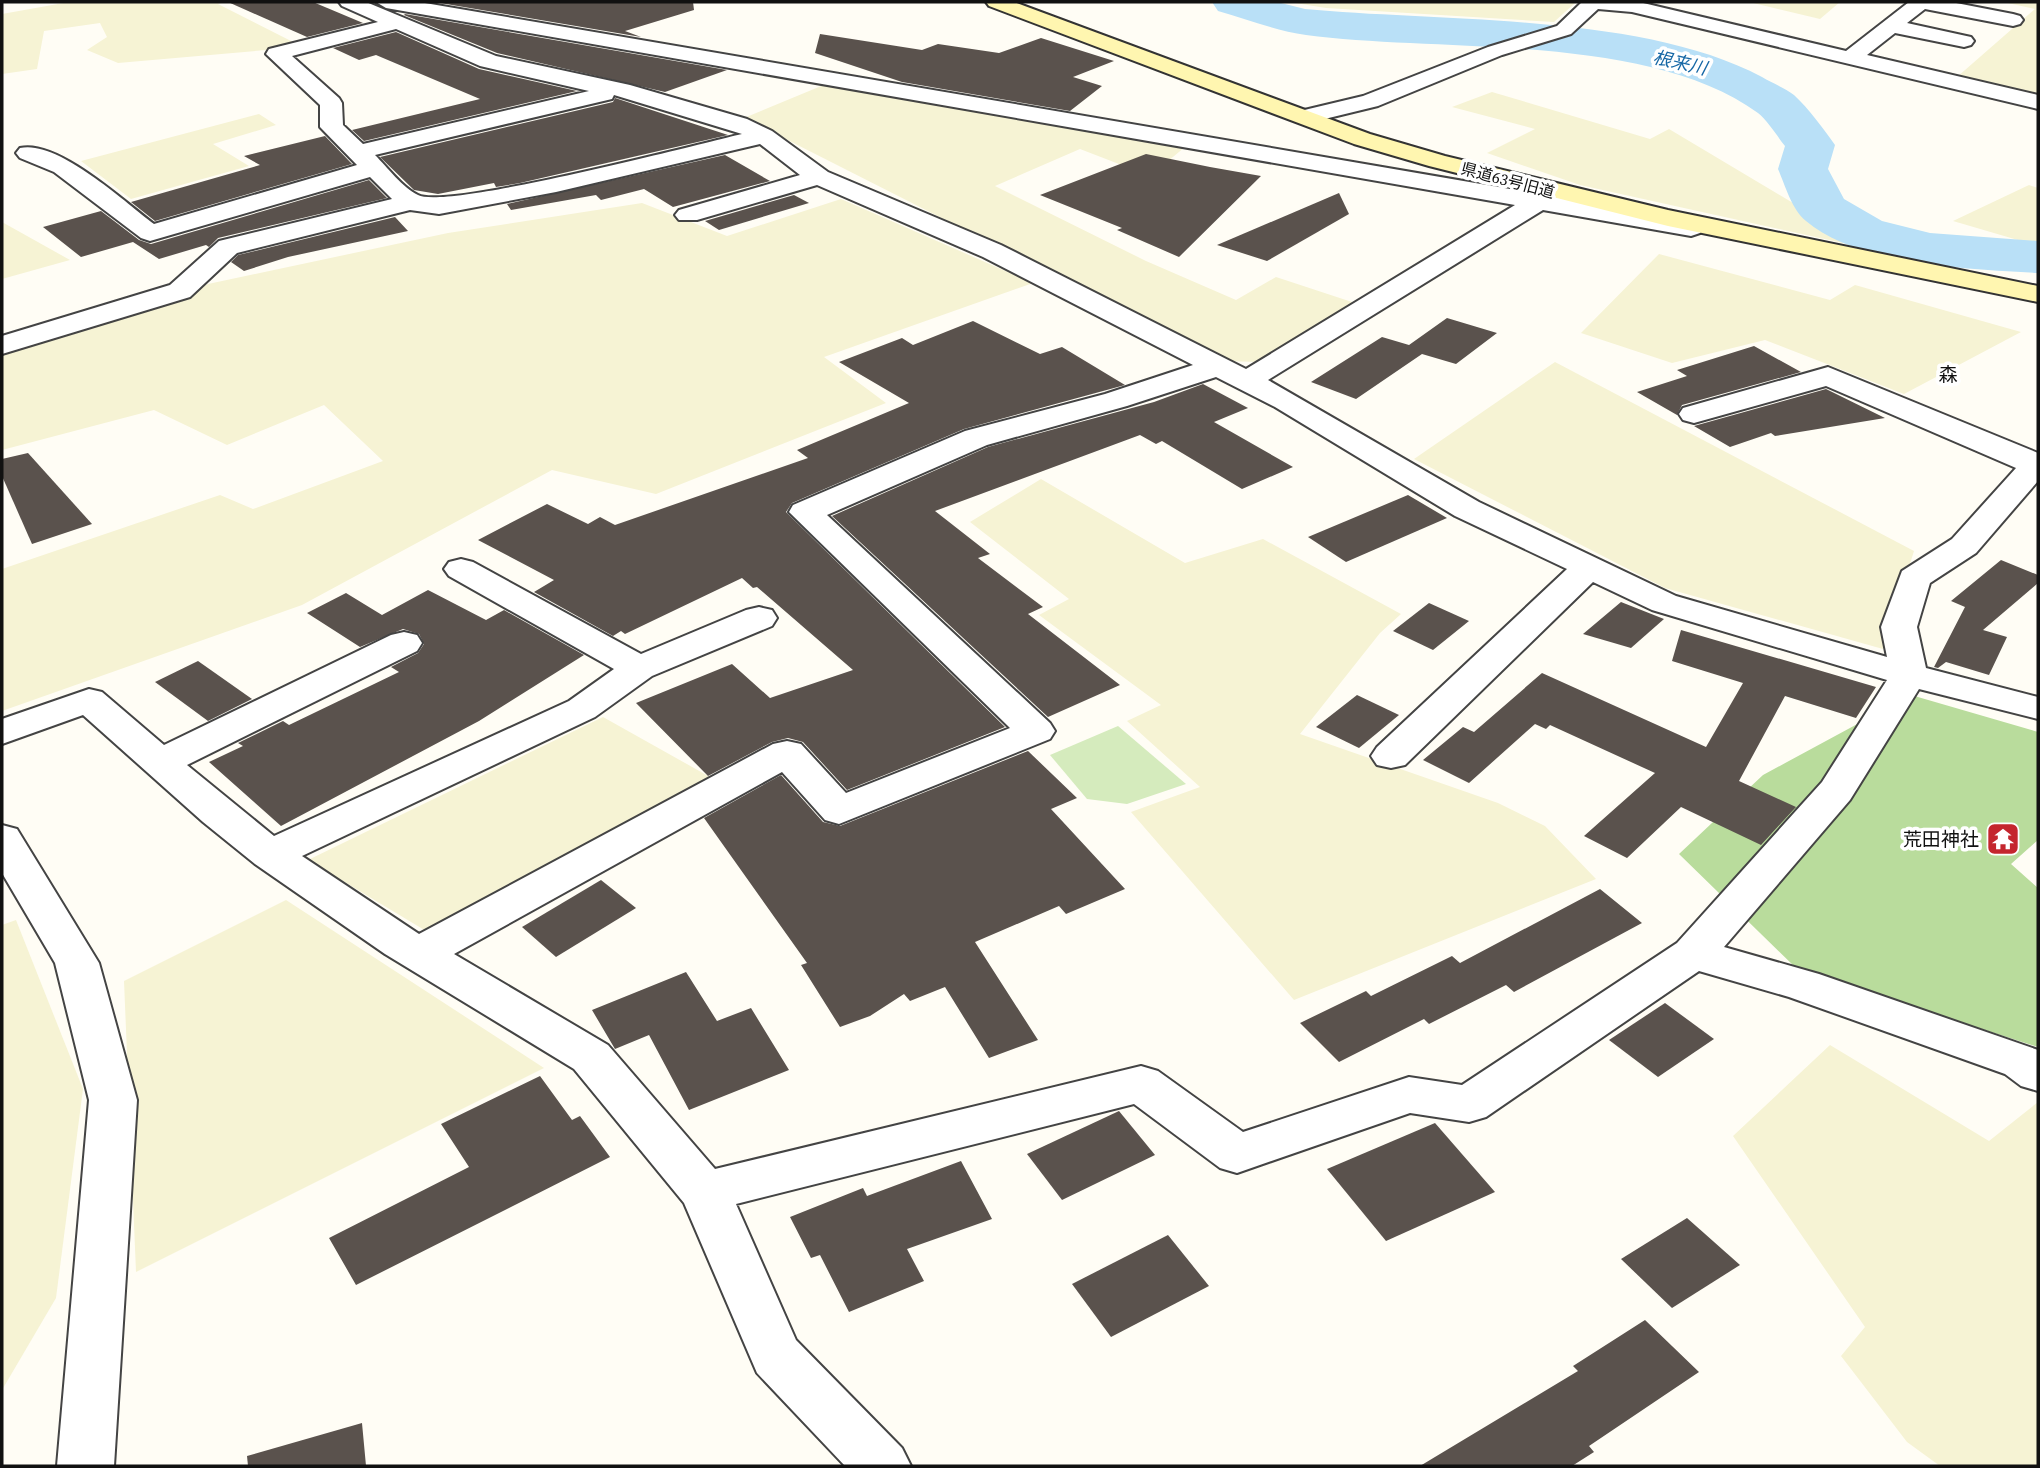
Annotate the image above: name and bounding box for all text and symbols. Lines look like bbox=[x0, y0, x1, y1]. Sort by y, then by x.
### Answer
water label: 根来川 bbox=[1651, 44, 1711, 81]
street label: 県道63号旧道 bbox=[1459, 157, 1557, 203]
district label: 森 bbox=[1938, 361, 1958, 387]
temple icon: 荒田神社 bbox=[1984, 820, 2022, 858]
place label: 荒田神社 bbox=[1903, 826, 1979, 852]

